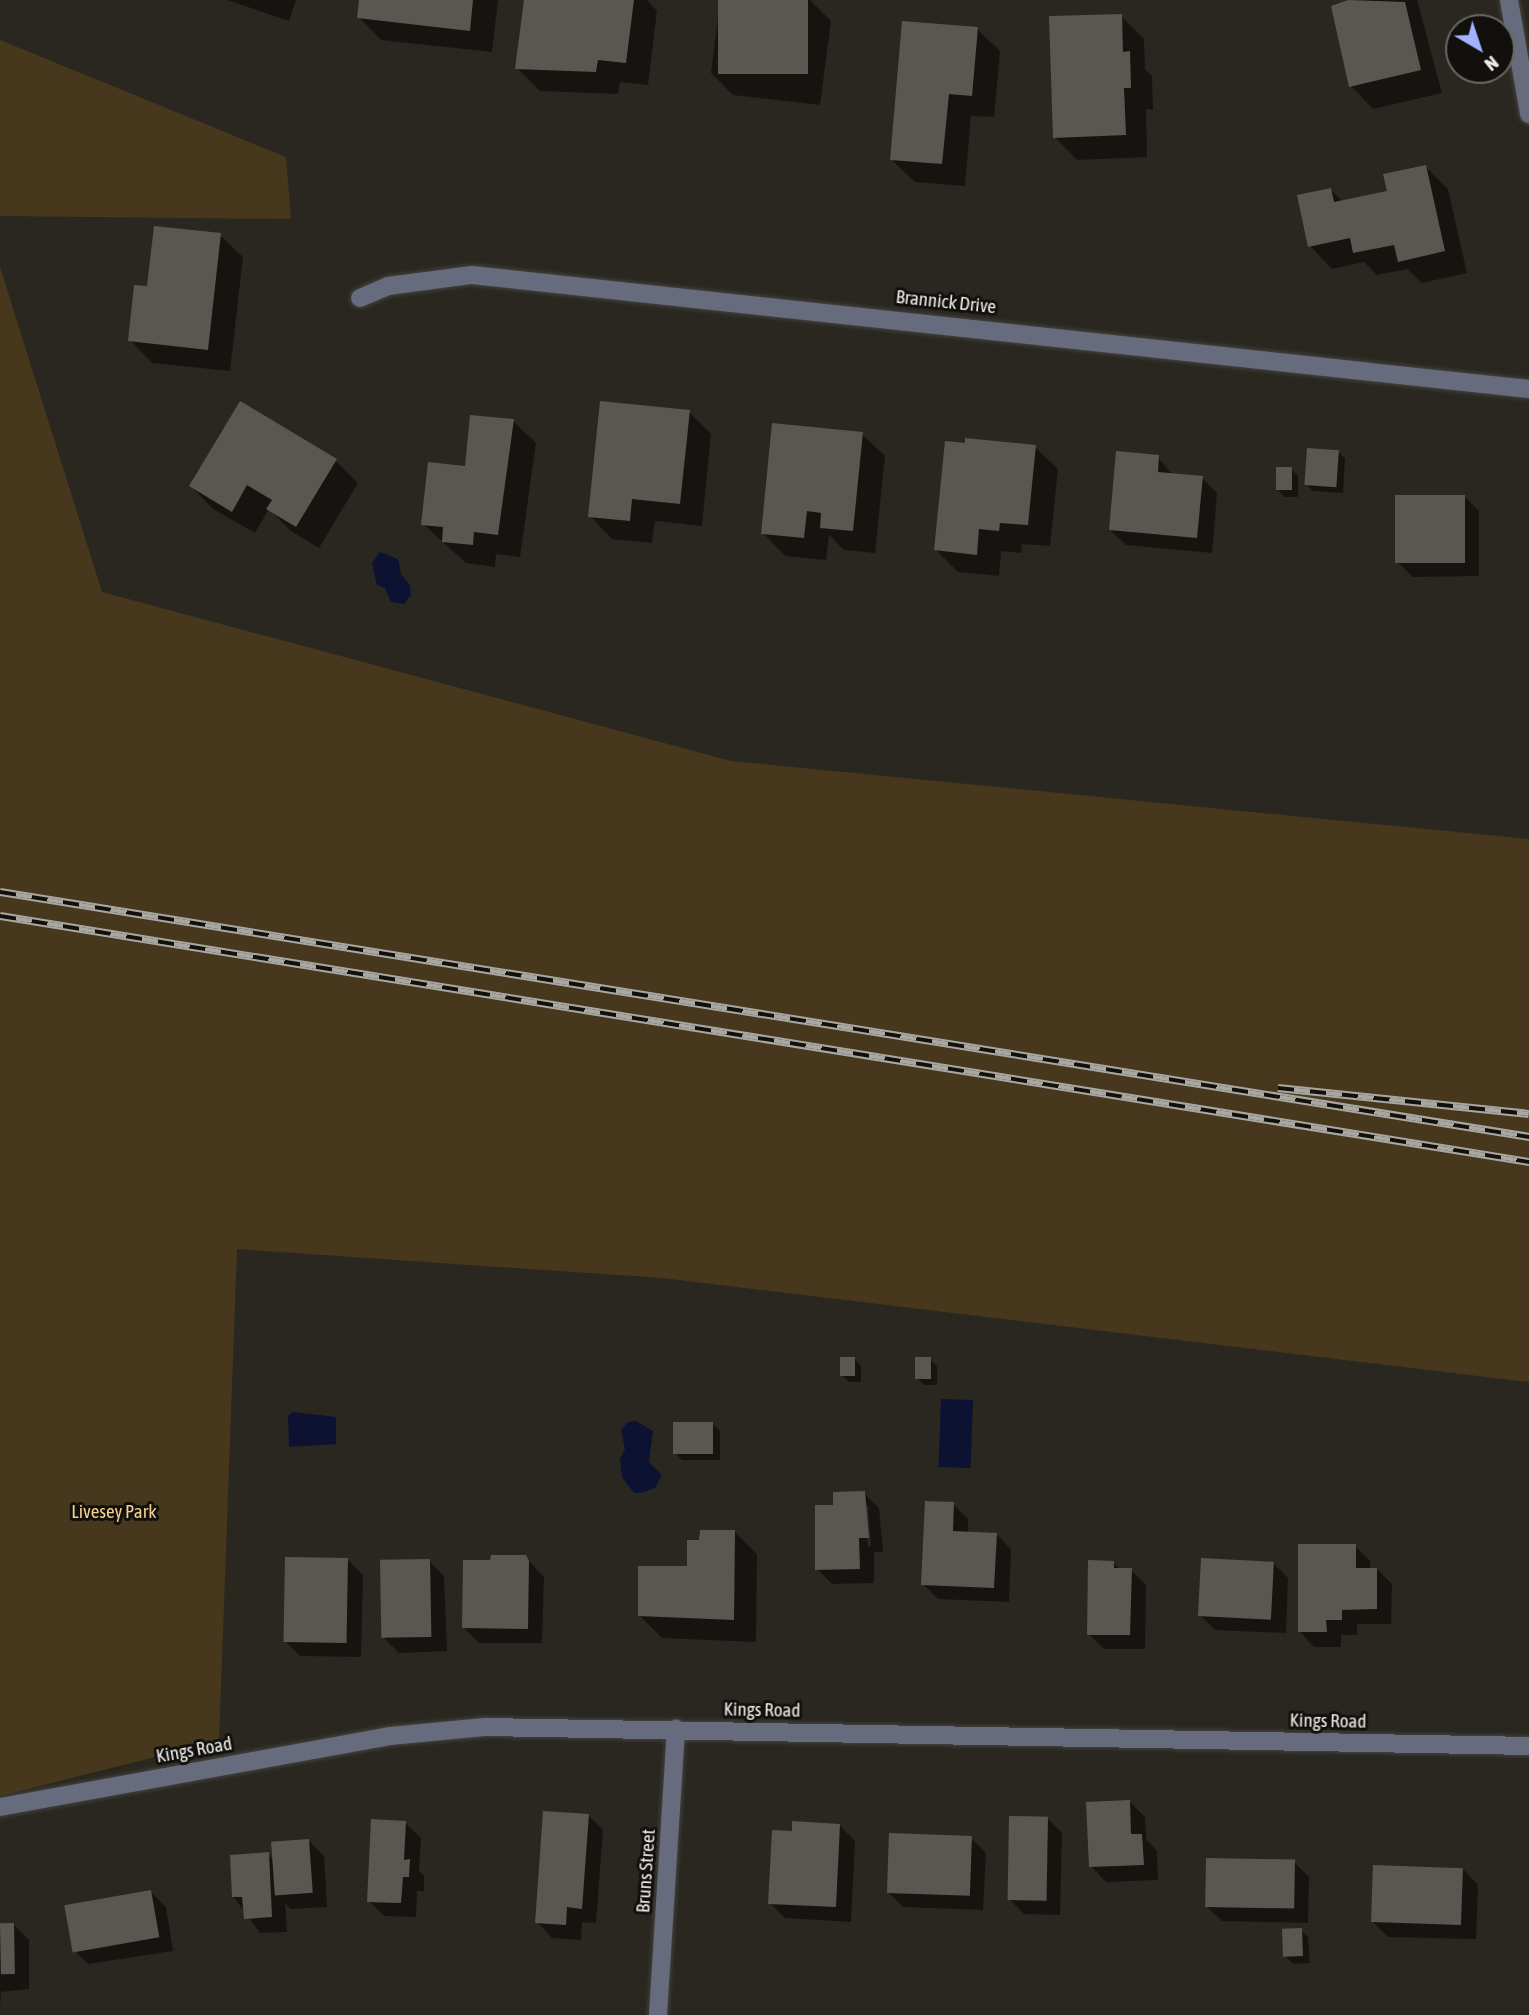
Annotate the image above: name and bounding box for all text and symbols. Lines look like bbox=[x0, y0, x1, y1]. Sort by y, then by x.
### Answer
north arrow bbox=[1445, 14, 1515, 84]
text: N bbox=[1481, 52, 1503, 76]
street label: Brannick Drive bbox=[895, 285, 997, 319]
park label: Livesey Park bbox=[71, 1501, 157, 1523]
street label: Kings Road bbox=[723, 1698, 801, 1722]
street label: Kings Road bbox=[1289, 1709, 1367, 1733]
street label: Kings Road bbox=[154, 1732, 234, 1768]
street label: Bruns Street bbox=[632, 1828, 660, 1914]

